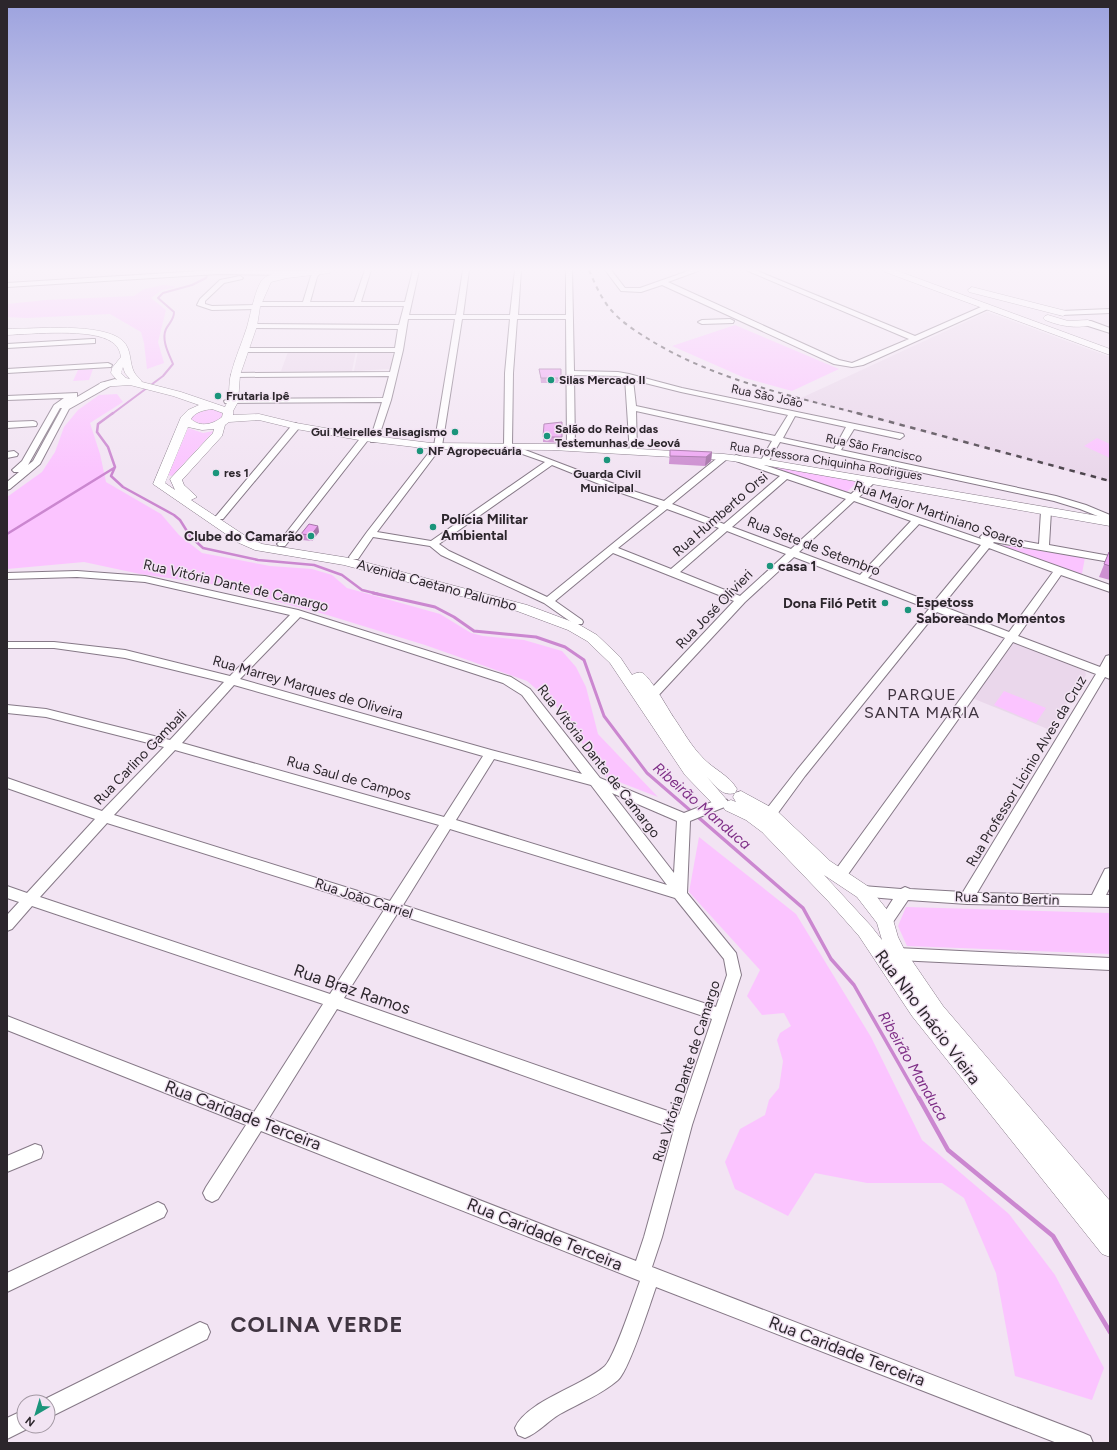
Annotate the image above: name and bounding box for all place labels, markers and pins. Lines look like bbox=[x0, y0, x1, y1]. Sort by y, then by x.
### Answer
place label: Silas Mercado II bbox=[559, 373, 646, 387]
marker: Silas Mercado II bbox=[546, 375, 556, 385]
place label: Frutaria Ipê bbox=[226, 389, 290, 403]
marker: Frutaria Ipê bbox=[213, 391, 223, 401]
place label: Salão do Reino das Testemunhas de Jeová bbox=[555, 422, 680, 450]
place label: Gui Meirelles Paisagismo bbox=[311, 425, 447, 439]
marker: Gui Meirelles Paisagismo bbox=[450, 427, 460, 437]
marker: Salão do Reino das Testemunhas de Jeová bbox=[542, 431, 552, 441]
place label: NF Agropecuária bbox=[428, 444, 522, 458]
marker: NF Agropecuária bbox=[415, 446, 425, 456]
marker: Guarda Civil Municipal bbox=[602, 455, 612, 465]
place label: res 1 bbox=[224, 466, 249, 480]
place label: Guarda Civil Municipal bbox=[573, 467, 641, 495]
marker: res 1 bbox=[211, 468, 221, 478]
place label: Polícia Militar Ambiental bbox=[441, 511, 528, 544]
marker: Polícia Militar Ambiental bbox=[428, 522, 438, 532]
place label: Clube do Camarão bbox=[184, 528, 303, 545]
marker: Clube do Camarão bbox=[306, 531, 316, 541]
place label: casa 1 bbox=[778, 558, 816, 575]
marker: casa 1 bbox=[765, 561, 775, 571]
place label: Espetoss Saboreando Momentos bbox=[916, 594, 1065, 627]
place label: Dona Filó Petit bbox=[783, 595, 877, 612]
marker: Dona Filó Petit bbox=[880, 598, 890, 608]
marker: Espetoss Saboreando Momentos bbox=[903, 605, 913, 615]

